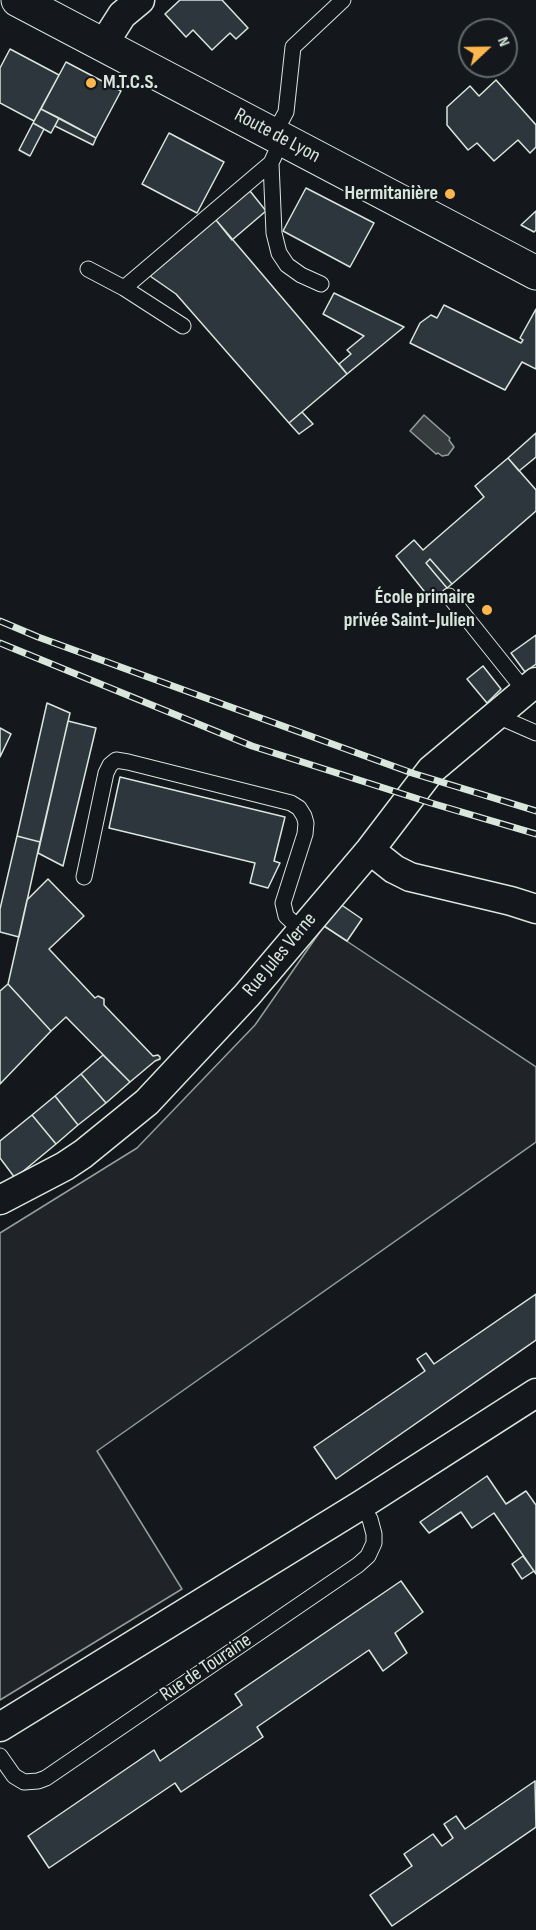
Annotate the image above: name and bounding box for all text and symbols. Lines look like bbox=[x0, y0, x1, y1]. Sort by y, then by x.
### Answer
north arrow bbox=[458, 18, 518, 78]
text: N bbox=[493, 34, 514, 49]
place label: M.T.C.S. bbox=[103, 71, 158, 95]
marker: M.T.C.S. bbox=[84, 76, 98, 90]
street label: Route de Lyon bbox=[230, 103, 324, 169]
place label: Hermitanière bbox=[345, 182, 438, 206]
marker: Hermitanière bbox=[443, 187, 457, 201]
place label: École primaire privée Saint-Julien bbox=[344, 586, 475, 633]
marker: École primaire privée Saint-Julien bbox=[480, 603, 494, 617]
street label: Rue Jules Verne bbox=[238, 908, 322, 1002]
street label: Rue de Touraine bbox=[156, 1629, 256, 1707]

